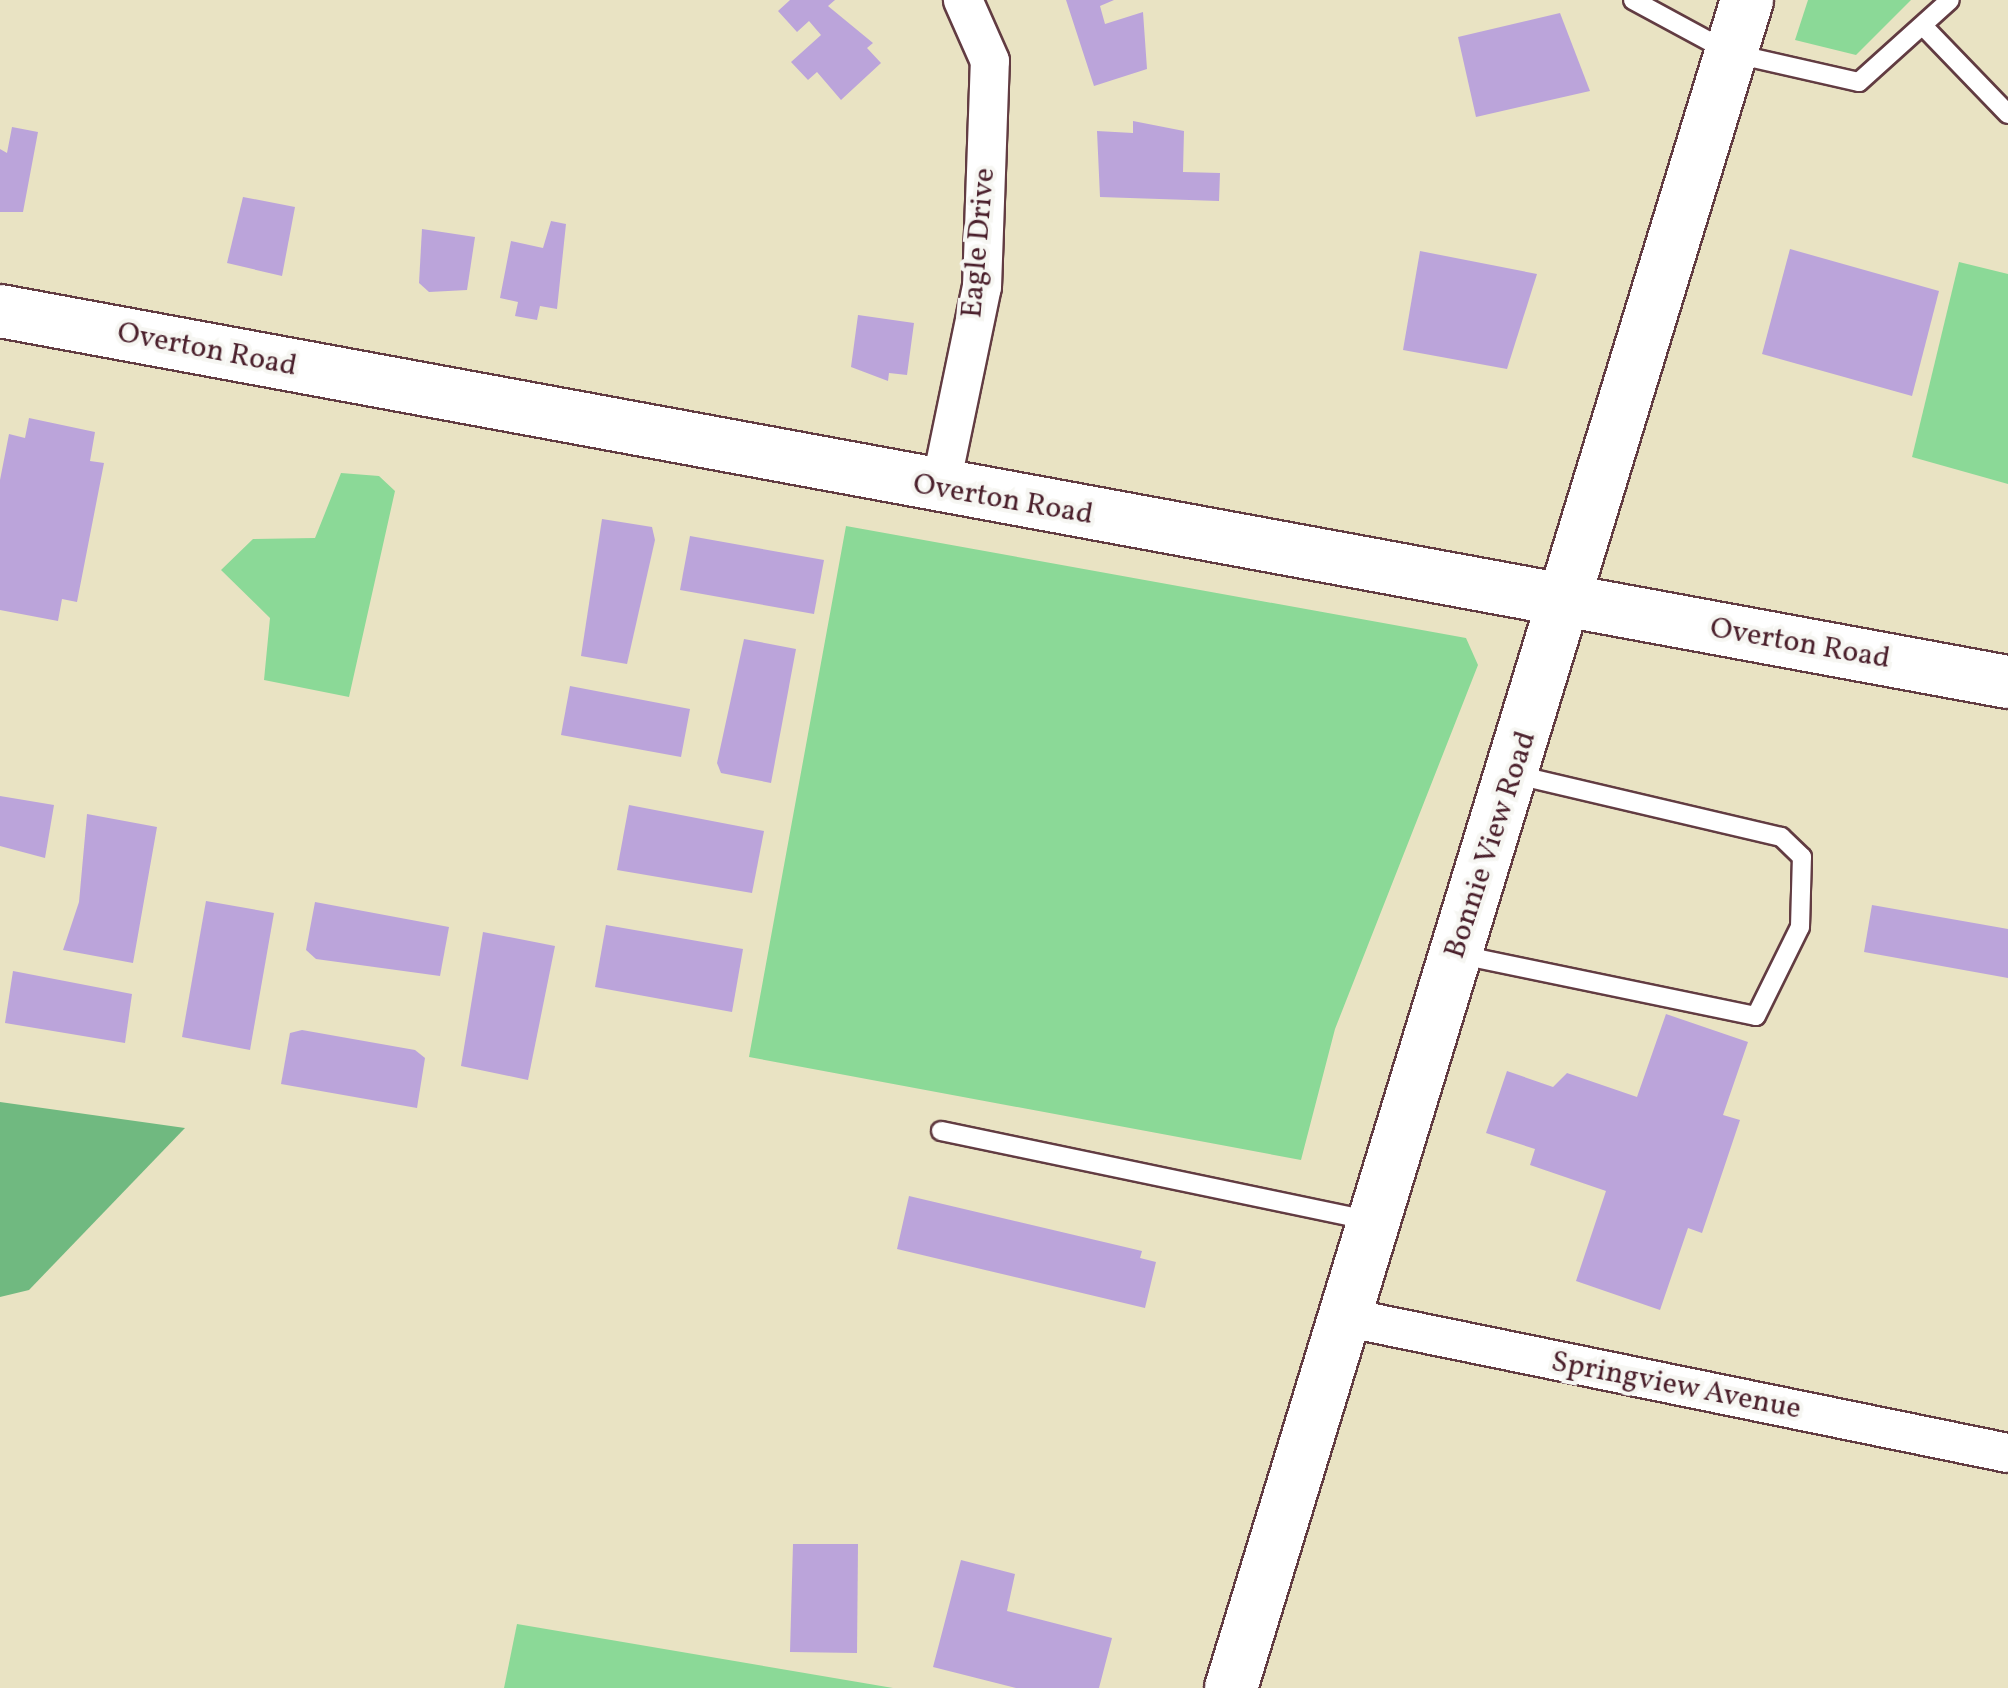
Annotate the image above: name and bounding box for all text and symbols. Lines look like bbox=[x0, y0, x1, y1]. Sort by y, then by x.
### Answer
street label: Eagle Drive bbox=[954, 166, 1004, 320]
street label: Overton Road bbox=[114, 315, 300, 385]
street label: Overton Road bbox=[910, 466, 1096, 534]
street label: Overton Road bbox=[1707, 610, 1893, 678]
street label: Bonnie View Road bbox=[1437, 726, 1545, 964]
street label: Springview Avenue bbox=[1548, 1344, 1804, 1428]

